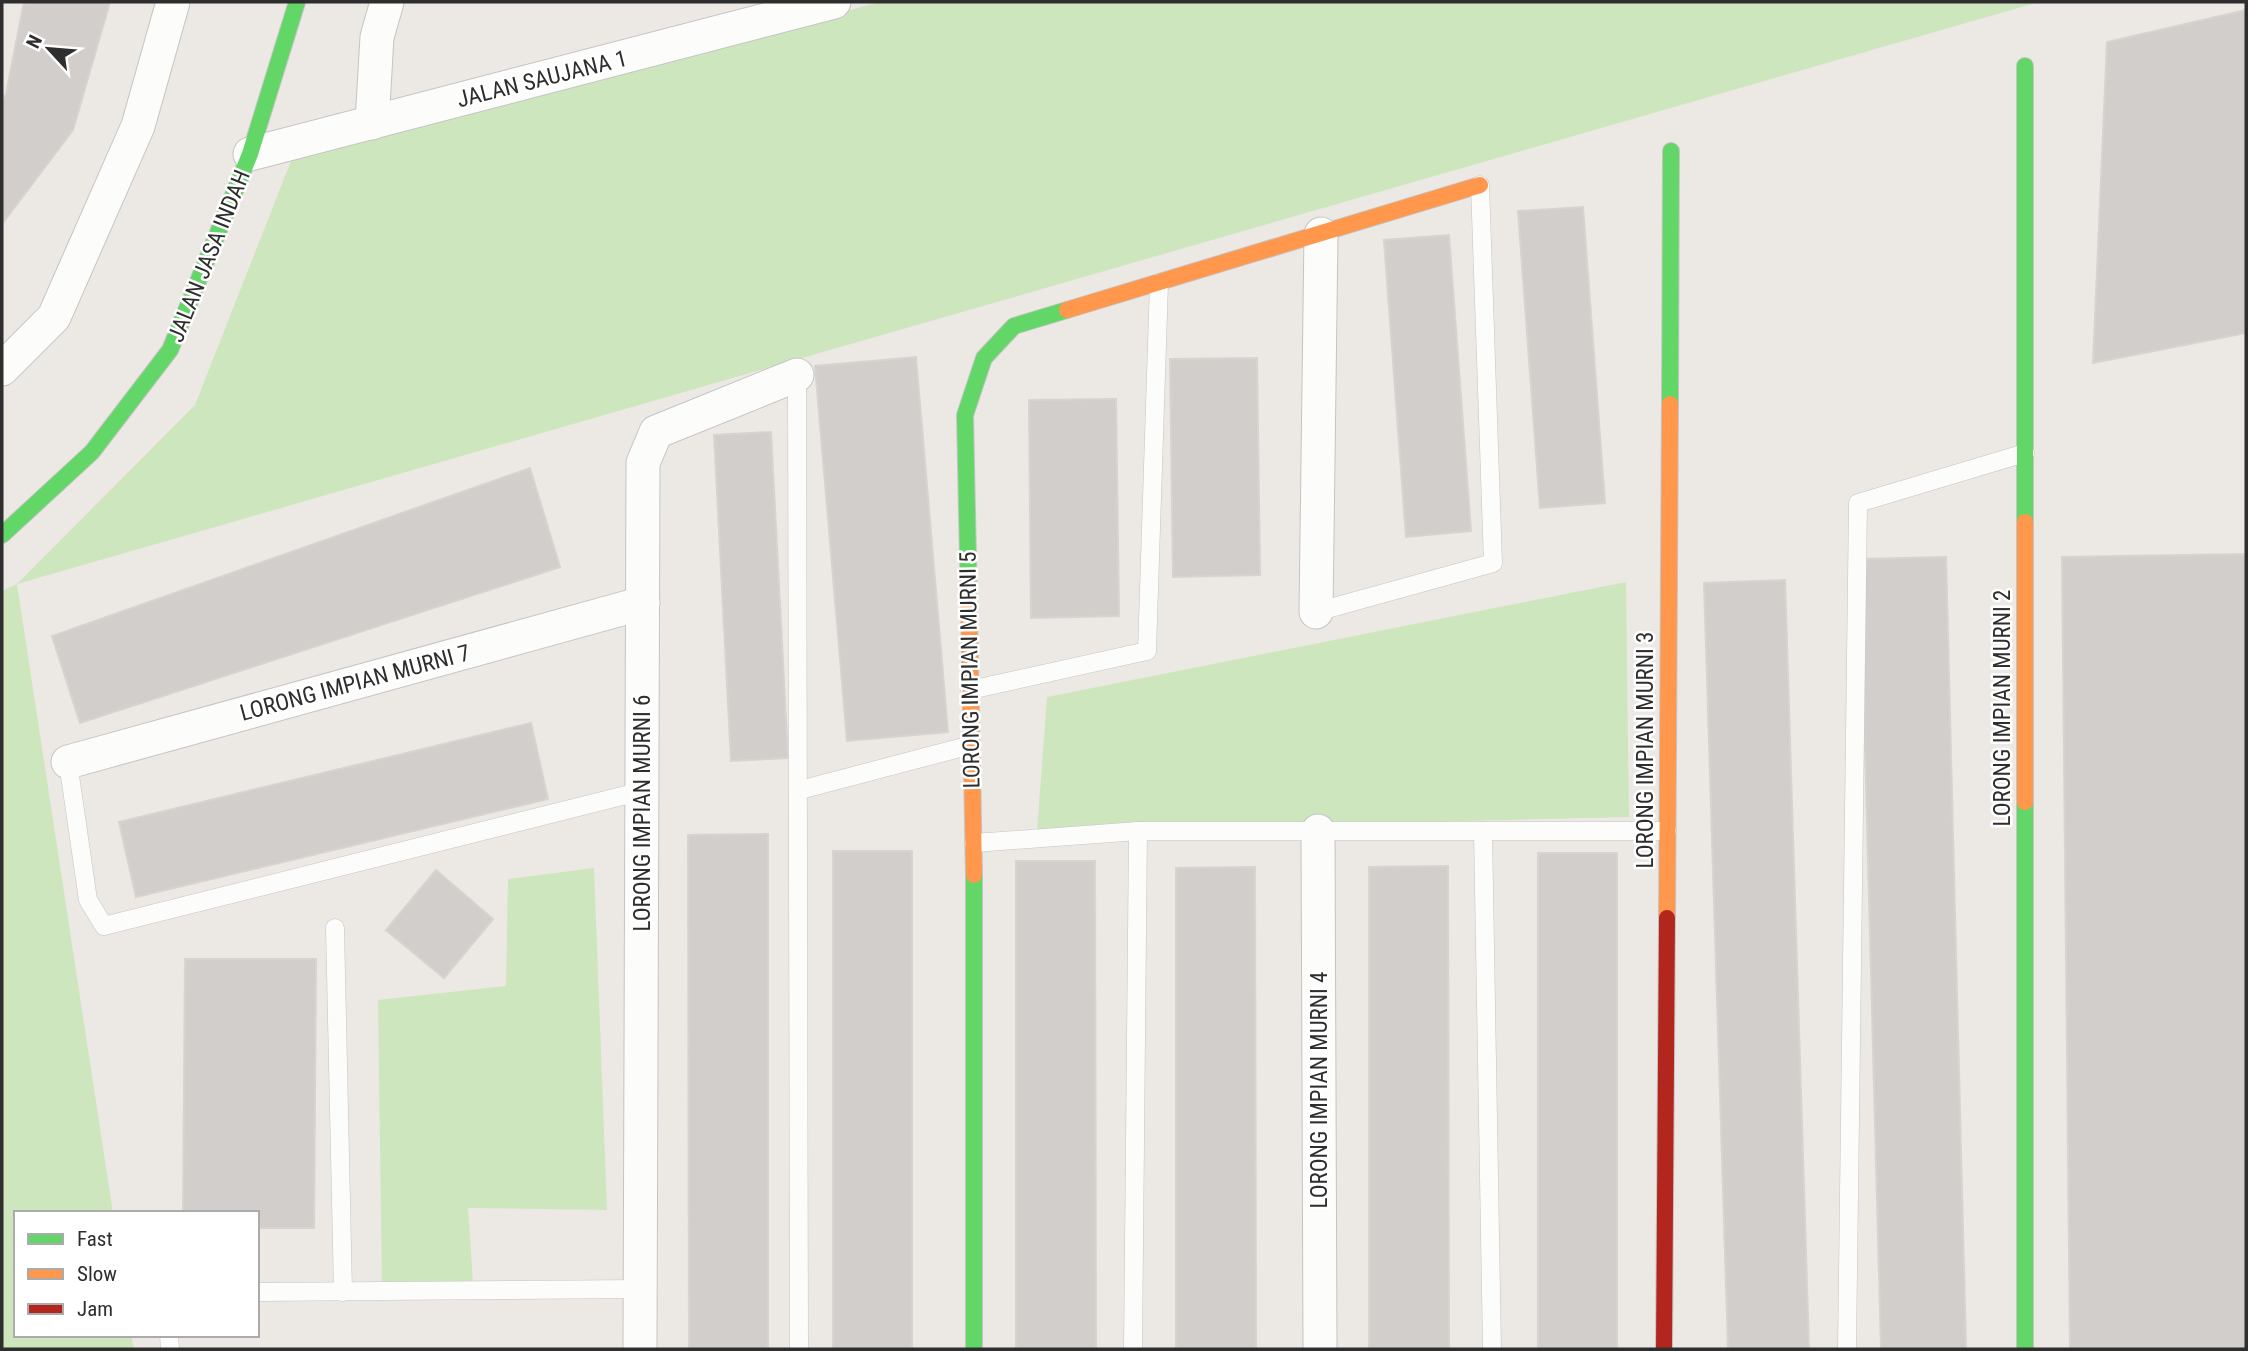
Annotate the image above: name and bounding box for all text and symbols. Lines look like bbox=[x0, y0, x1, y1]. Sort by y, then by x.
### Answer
north arrow bbox=[14, 14, 84, 84]
text: N bbox=[21, 31, 47, 52]
street label: JALAN SAUJANA 1 bbox=[454, 45, 630, 113]
street label: JALAN JASA INDAH bbox=[162, 166, 256, 346]
street label: LORONG IMPIAN MURNI 5 bbox=[954, 551, 986, 789]
street label: LORONG IMPIAN MURNI 2 bbox=[1989, 590, 2016, 826]
street label: LORONG IMPIAN MURNI 3 bbox=[1632, 632, 1659, 868]
street label: LORONG IMPIAN MURNI 7 bbox=[237, 639, 473, 727]
street label: LORONG IMPIAN MURNI 6 bbox=[629, 695, 656, 931]
street label: LORONG IMPIAN MURNI 4 bbox=[1306, 972, 1333, 1208]
legend bbox=[14, 1211, 259, 1337]
text: Fast bbox=[77, 1227, 113, 1251]
text: Slow bbox=[77, 1262, 117, 1286]
text: Jam bbox=[77, 1297, 113, 1321]

